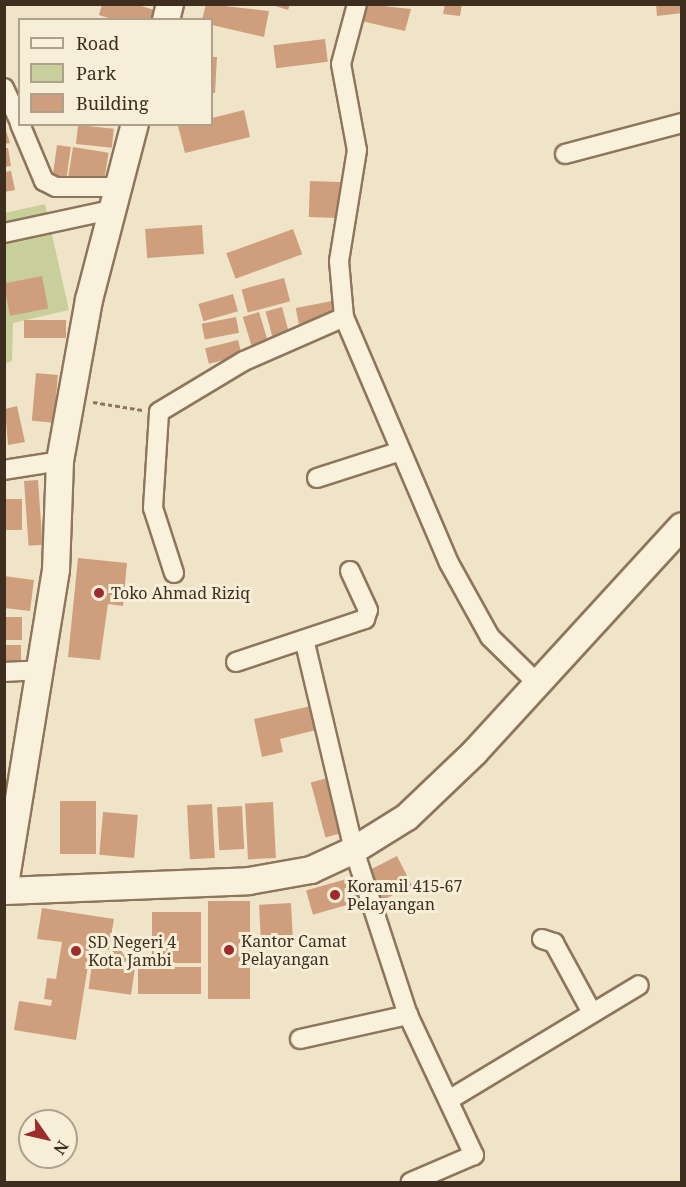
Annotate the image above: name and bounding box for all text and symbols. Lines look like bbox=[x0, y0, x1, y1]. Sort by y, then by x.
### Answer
legend bbox=[18, 18, 213, 126]
text: Road bbox=[76, 31, 119, 55]
text: Park bbox=[76, 61, 116, 85]
text: Building bbox=[76, 91, 149, 115]
place label: Toko Ahmad Riziq bbox=[111, 583, 250, 603]
marker: Toko Ahmad Riziq bbox=[92, 586, 106, 600]
place label: Koramil 415-67 Pelayangan bbox=[347, 876, 462, 914]
marker: Koramil 415-67 Pelayangan bbox=[328, 888, 342, 902]
place label: Kantor Camat Pelayangan bbox=[241, 931, 347, 969]
place label: SD Negeri 4 Kota Jambi bbox=[88, 932, 176, 970]
marker: Kantor Camat Pelayangan bbox=[222, 943, 236, 957]
marker: SD Negeri 4 Kota Jambi bbox=[69, 944, 83, 958]
north arrow bbox=[18, 1109, 78, 1169]
text: N bbox=[49, 1137, 74, 1159]

